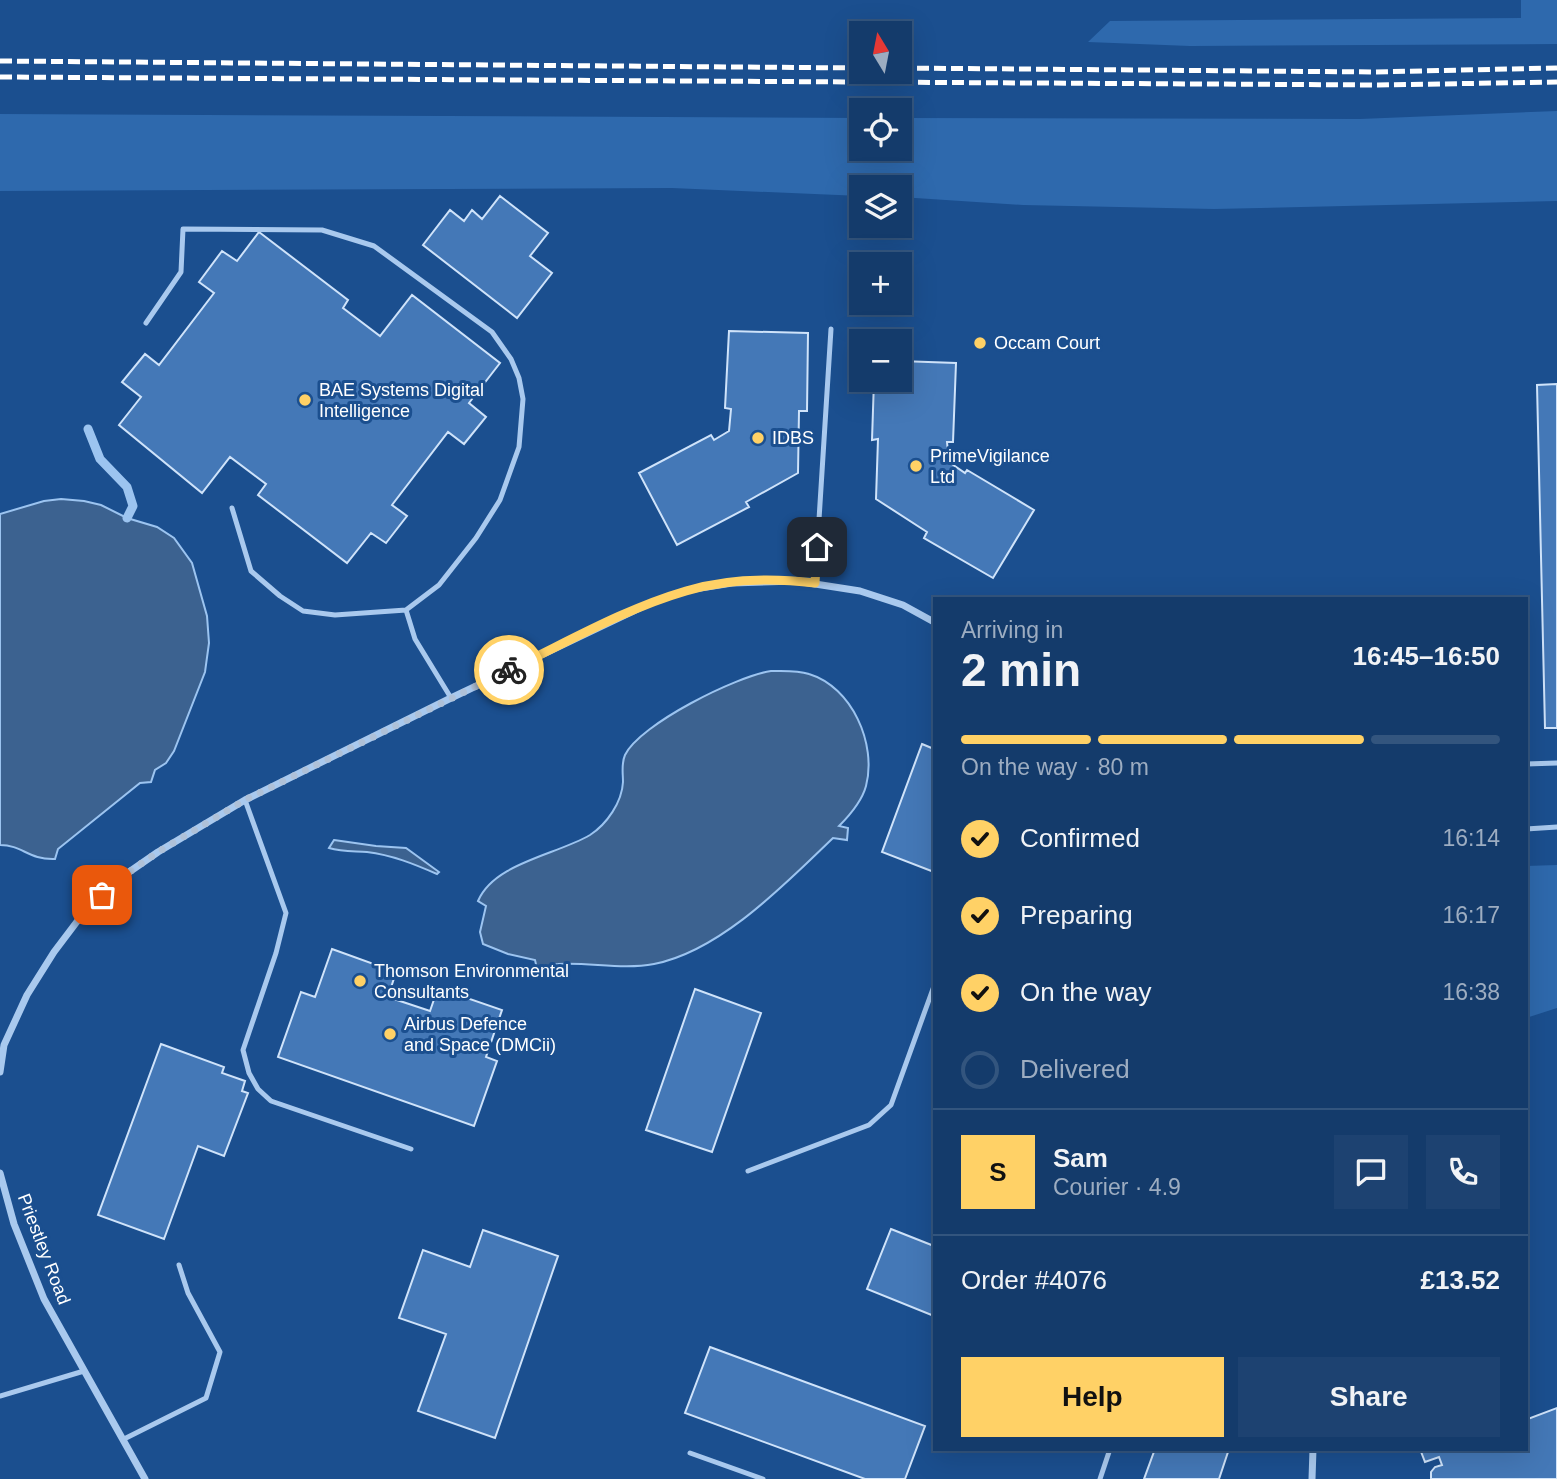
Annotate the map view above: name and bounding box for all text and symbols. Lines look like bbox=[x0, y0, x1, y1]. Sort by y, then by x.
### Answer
north arrow bbox=[849, 21, 912, 84]
map controls bbox=[849, 21, 912, 392]
button: locate bbox=[849, 98, 912, 161]
button: layers bbox=[849, 175, 912, 238]
button: + bbox=[849, 252, 912, 315]
button: − bbox=[849, 329, 912, 392]
place label: Occam Court bbox=[994, 333, 1100, 353]
marker: Occam Court bbox=[972, 335, 988, 351]
place label: BAE Systems Digital Intelligence bbox=[319, 380, 484, 421]
marker: BAE Systems Digital Intelligence bbox=[297, 392, 313, 408]
place label: IDBS bbox=[772, 428, 814, 448]
marker: IDBS bbox=[750, 430, 766, 446]
place label: PrimeVigilance Ltd bbox=[930, 446, 1050, 487]
marker: PrimeVigilance Ltd bbox=[908, 458, 924, 474]
pin bbox=[787, 517, 847, 577]
icon: home bbox=[798, 528, 836, 566]
text: Arriving in bbox=[961, 617, 1063, 643]
courier bbox=[474, 635, 544, 705]
text: 16:45–16:50 bbox=[1353, 641, 1500, 671]
text: 2 min bbox=[961, 644, 1081, 696]
icon: bike bbox=[490, 651, 528, 689]
text: On the way · 80 m bbox=[961, 754, 1149, 780]
icon: check bbox=[961, 820, 999, 858]
text: Confirmed bbox=[1020, 823, 1140, 853]
text: 16:14 bbox=[1442, 825, 1500, 851]
pin bbox=[72, 865, 132, 925]
icon: bag bbox=[83, 876, 121, 914]
icon: check bbox=[961, 897, 999, 935]
text: Preparing bbox=[1020, 900, 1133, 930]
text: 16:17 bbox=[1442, 902, 1500, 928]
place label: Thomson Environmental Consultants bbox=[374, 961, 569, 1002]
marker: Thomson Environmental Consultants bbox=[352, 973, 368, 989]
icon: check bbox=[961, 974, 999, 1012]
text: On the way bbox=[1020, 977, 1152, 1007]
text: 16:38 bbox=[1442, 979, 1500, 1005]
place label: Airbus Defence and Space (DMCii) bbox=[404, 1014, 556, 1055]
marker: Airbus Defence and Space (DMCii) bbox=[382, 1026, 398, 1042]
text: Delivered bbox=[1020, 1054, 1130, 1084]
button: chat bbox=[1334, 1135, 1408, 1209]
button: phone bbox=[1426, 1135, 1500, 1209]
text: Sam bbox=[1053, 1143, 1108, 1173]
text: S bbox=[989, 1157, 1007, 1187]
text: Courier · 4.9 bbox=[1053, 1174, 1181, 1200]
street label: Priestley Road bbox=[14, 1191, 74, 1307]
text: Order #4076 bbox=[961, 1265, 1107, 1295]
text: £13.52 bbox=[1420, 1265, 1500, 1295]
button: Help bbox=[961, 1357, 1224, 1437]
button: Share bbox=[1238, 1357, 1500, 1437]

